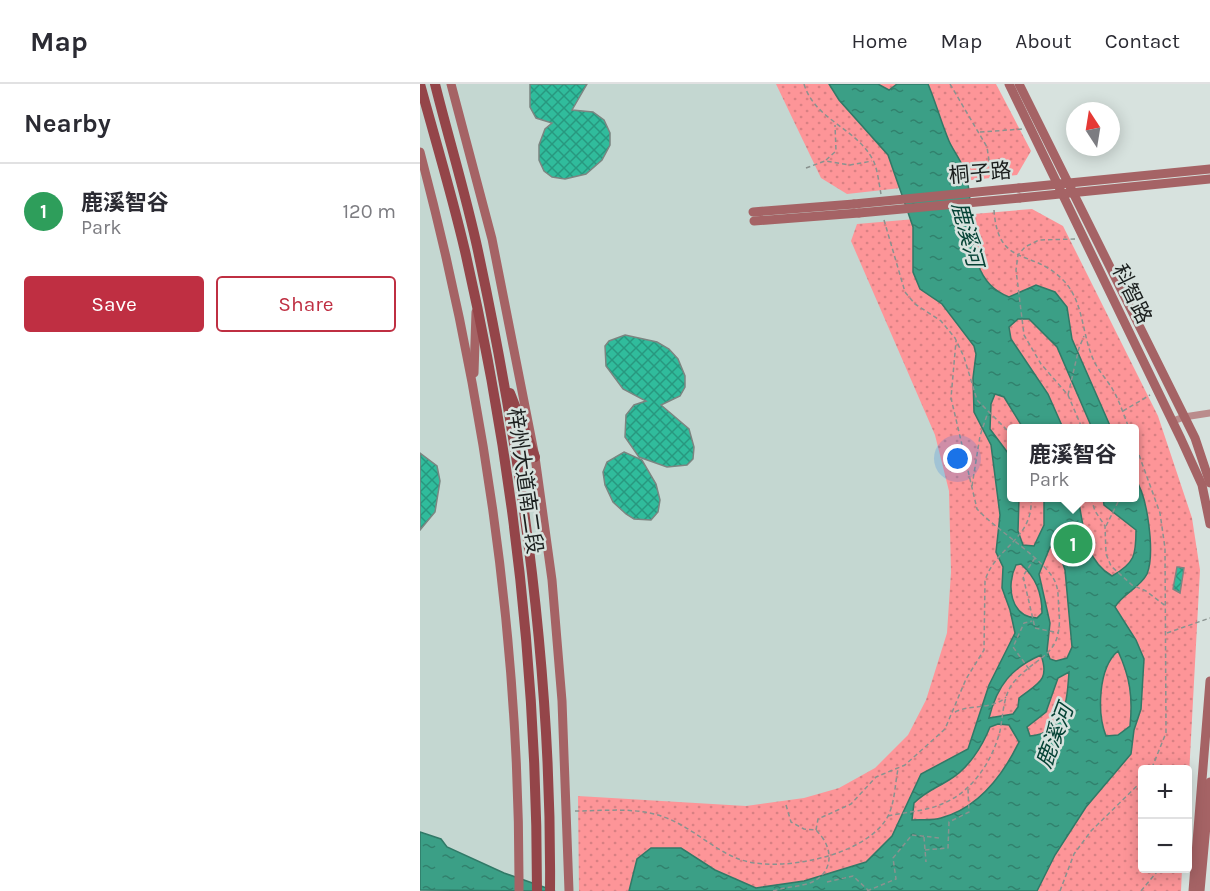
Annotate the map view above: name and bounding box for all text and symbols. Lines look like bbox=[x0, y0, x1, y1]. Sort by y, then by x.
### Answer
text: Map bbox=[30, 25, 88, 58]
text: Home bbox=[852, 29, 908, 53]
text: Map bbox=[941, 29, 982, 53]
text: About bbox=[1015, 29, 1072, 53]
text: Contact bbox=[1105, 29, 1180, 53]
north arrow bbox=[1066, 102, 1120, 156]
text: Nearby bbox=[24, 108, 111, 139]
street label: 桐子路 bbox=[948, 158, 1012, 188]
text: 鹿溪智谷 bbox=[81, 190, 169, 216]
water label: 鹿溪河 bbox=[946, 199, 989, 273]
text: 1 bbox=[40, 200, 47, 223]
text: 120 m bbox=[342, 200, 396, 223]
text: Park bbox=[81, 216, 122, 239]
street label: 科智路 bbox=[1107, 260, 1157, 328]
button: Save bbox=[24, 276, 204, 332]
button: Share bbox=[216, 276, 396, 332]
street label: 梓州大道南二段 bbox=[503, 407, 547, 555]
popup bbox=[1007, 424, 1139, 502]
text: 鹿溪智谷 bbox=[1029, 442, 1117, 468]
your location bbox=[943, 444, 972, 473]
text: Park bbox=[1029, 468, 1070, 491]
pin: 1 bbox=[1054, 522, 1092, 566]
water label: 鹿溪河 bbox=[1031, 697, 1080, 772]
map controls bbox=[1138, 765, 1192, 873]
button: + bbox=[1138, 765, 1192, 819]
button: − bbox=[1138, 819, 1192, 873]

